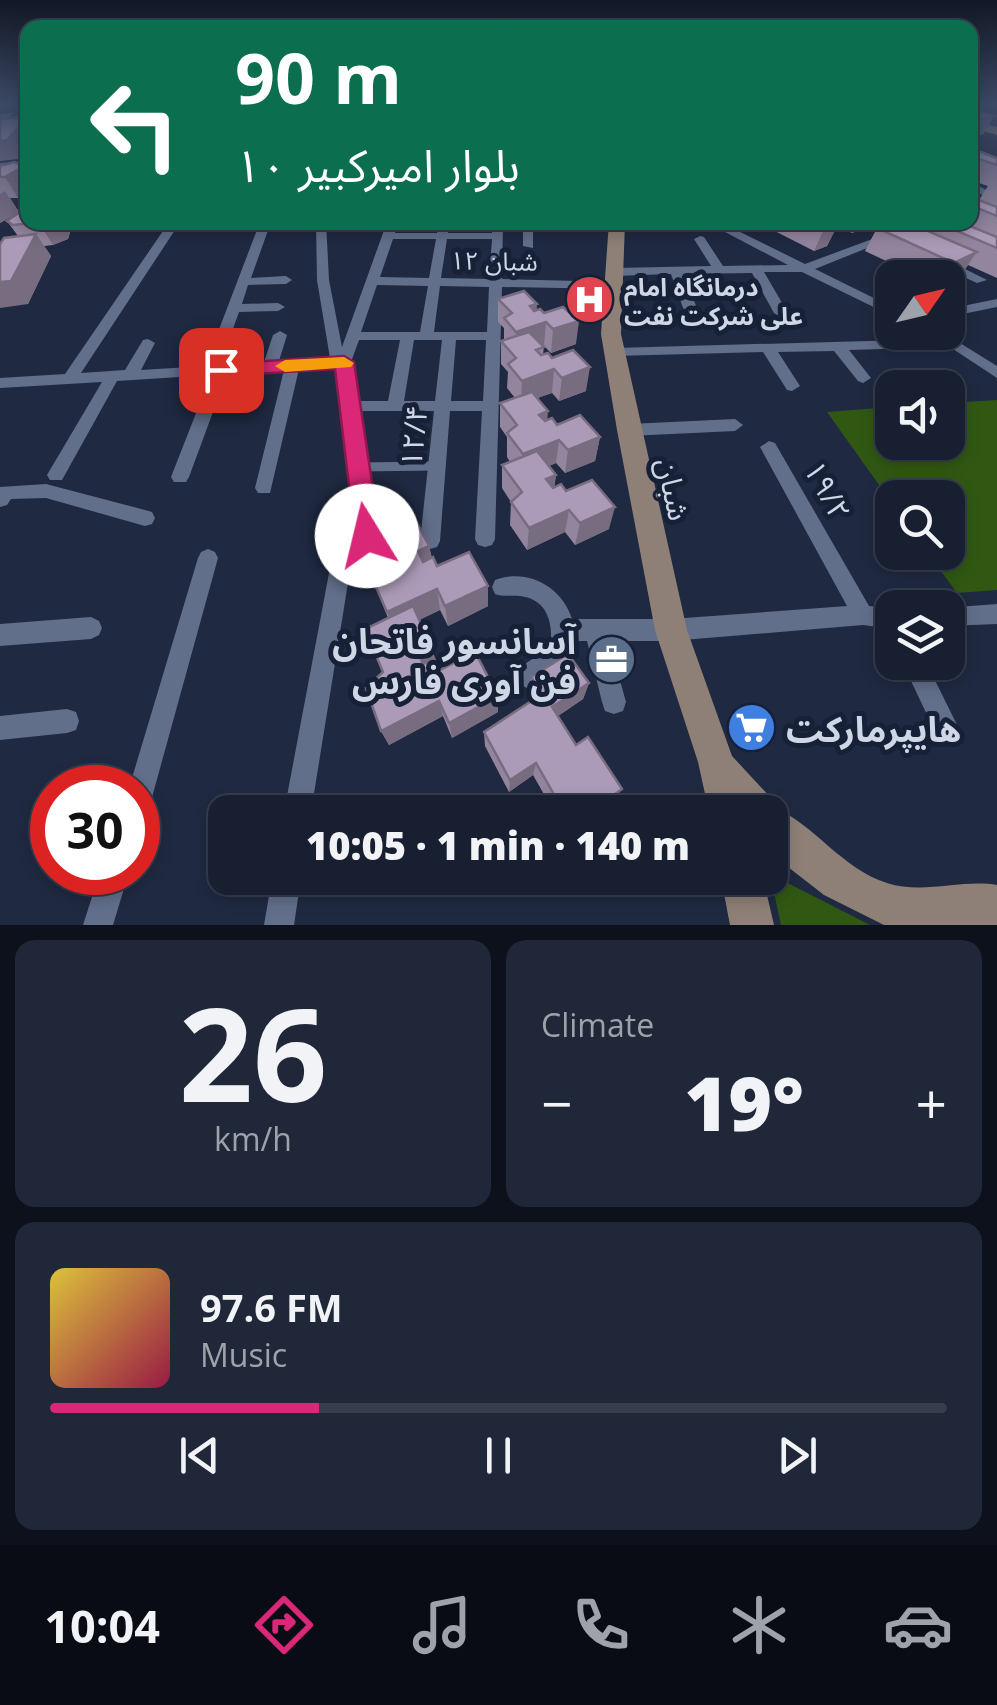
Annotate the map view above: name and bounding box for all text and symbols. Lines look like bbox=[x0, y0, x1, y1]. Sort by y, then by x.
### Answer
text: 90 m bbox=[235, 29, 402, 125]
icon: left bbox=[70, 60, 200, 190]
text: ۱۰ بلوار امیرکبیر bbox=[235, 134, 520, 195]
street label: ۱۲ شبان bbox=[450, 242, 538, 278]
north arrow bbox=[875, 260, 965, 350]
map controls bbox=[875, 260, 965, 680]
place label: درمانگاه امام علی شرکت نفت bbox=[624, 269, 803, 332]
hospital icon: درمانگاه امام علی شرکت نفت bbox=[563, 274, 615, 326]
pin bbox=[179, 328, 264, 413]
icon: arrive bbox=[194, 343, 249, 398]
button: sound bbox=[875, 370, 965, 460]
street label: ۱۲/۴ bbox=[389, 403, 437, 469]
street label: ۱۹/۲ bbox=[795, 453, 861, 527]
street label: شبان bbox=[647, 454, 701, 524]
button: search bbox=[875, 480, 965, 570]
position arrow bbox=[315, 484, 419, 588]
button: layers bbox=[875, 590, 965, 680]
place label: آسانسور فاتحان فن آوری فارس bbox=[332, 617, 578, 704]
office icon: آسانسور فاتحان فن آوری فارس bbox=[585, 634, 637, 686]
supermarket icon: هایپرمارکت bbox=[725, 702, 777, 754]
place label: هایپرمارکت bbox=[786, 705, 961, 753]
speed limit sign: 30 bbox=[30, 765, 160, 895]
text: 10:05 · 1 min · 140 m bbox=[306, 819, 690, 871]
text: 26 bbox=[179, 963, 327, 1140]
text: Climate bbox=[541, 1003, 654, 1046]
text: 19° bbox=[684, 1051, 804, 1153]
text: − bbox=[541, 1065, 572, 1140]
text: + bbox=[916, 1065, 947, 1140]
text: km/h bbox=[214, 1117, 292, 1160]
text: 97.6 FM bbox=[200, 1281, 343, 1333]
text: Music bbox=[200, 1333, 287, 1376]
icon: previous bbox=[172, 1428, 227, 1483]
icon: pause bbox=[471, 1428, 526, 1483]
icon: next bbox=[770, 1428, 825, 1483]
icon: directions bbox=[249, 1590, 319, 1660]
icon: music bbox=[407, 1590, 477, 1660]
icon: phone bbox=[566, 1590, 636, 1660]
icon: climate bbox=[724, 1590, 794, 1660]
icon: car bbox=[883, 1590, 953, 1660]
text: 10:04 bbox=[44, 1595, 160, 1656]

